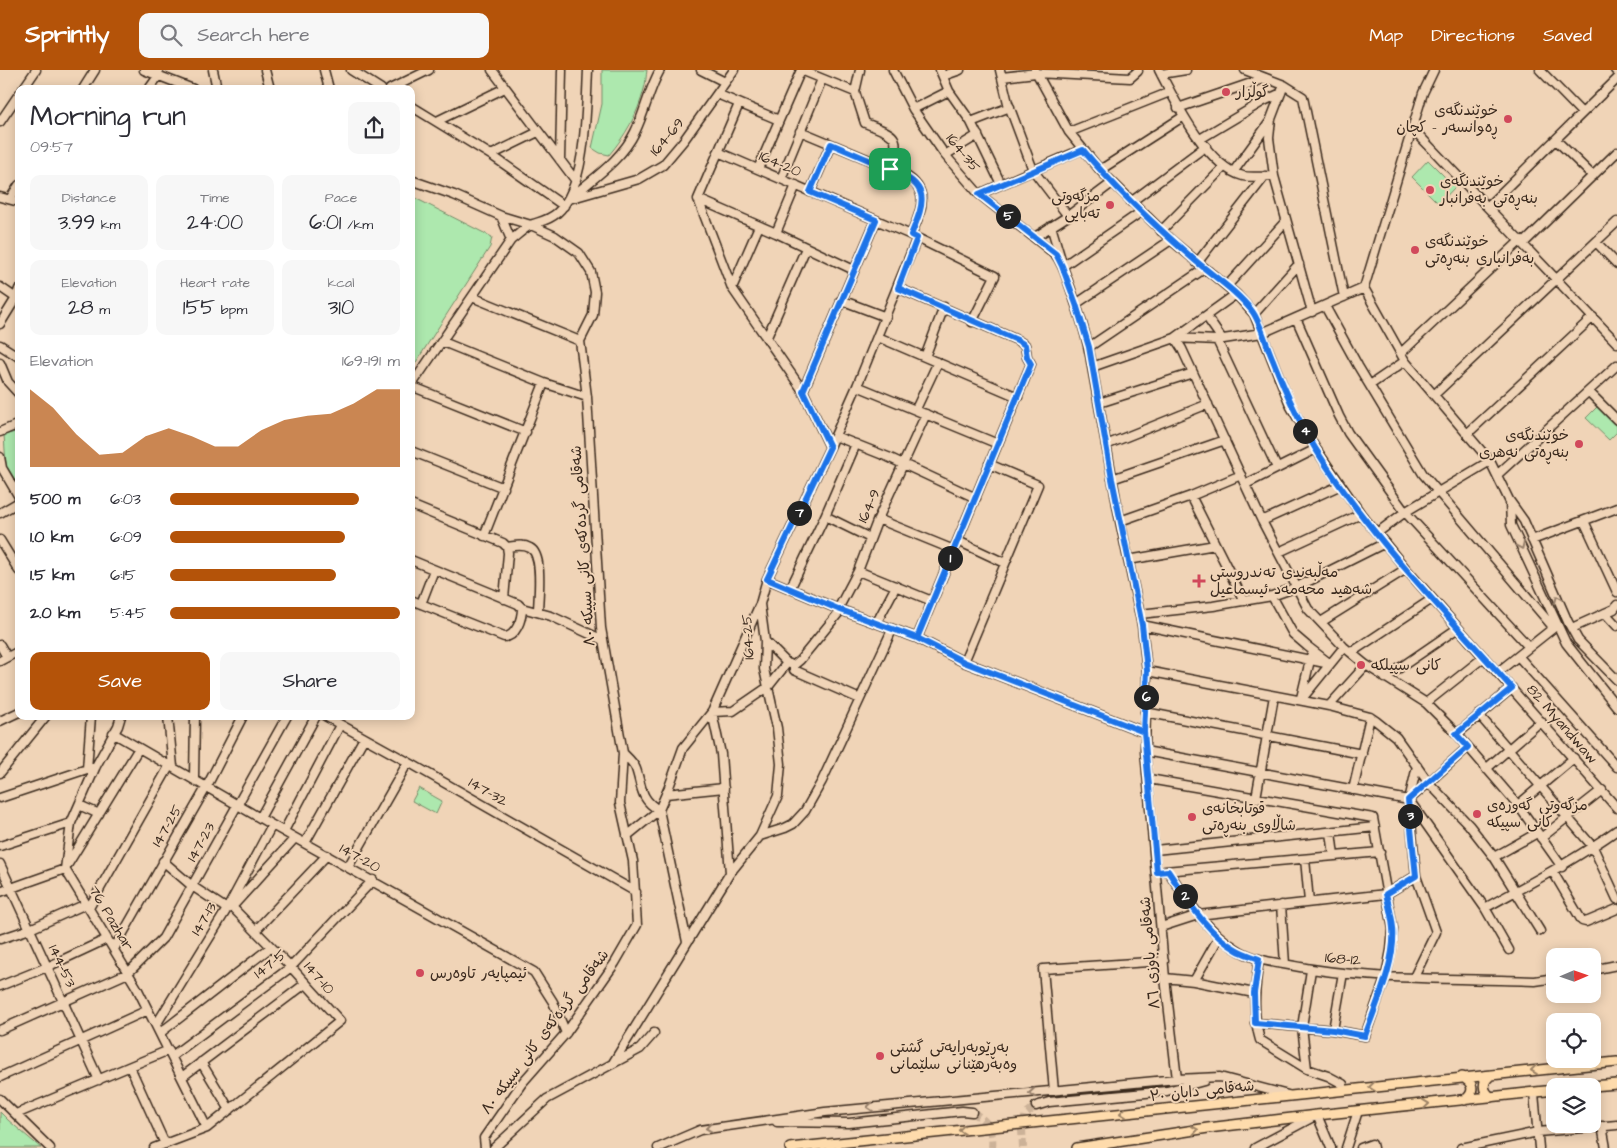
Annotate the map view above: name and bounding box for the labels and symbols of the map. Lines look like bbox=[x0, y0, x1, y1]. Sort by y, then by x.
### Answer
place label: گوڵزار bbox=[1235, 81, 1269, 103]
marker: گوڵزار bbox=[1220, 86, 1232, 98]
place label: خوێندنگەی ڕەوانسەر - کچان bbox=[1396, 100, 1498, 140]
street label: 164-69 bbox=[645, 113, 689, 161]
marker: خوێندنگەی ڕەوانسەر - کچان bbox=[1502, 113, 1514, 125]
street label: 164-35 bbox=[941, 129, 985, 177]
street label: 164-20 bbox=[756, 146, 805, 183]
pin bbox=[869, 148, 911, 190]
place label: خوێندنگەی بنەڕەتی بەفرانبار bbox=[1439, 171, 1538, 211]
marker: خوێندنگەی بنەڕەتی بەفرانبار bbox=[1424, 184, 1436, 196]
place label: مزگەوتی تەبایی bbox=[1051, 186, 1101, 224]
marker: مزگەوتی تەبایی bbox=[1104, 199, 1116, 211]
pin: 5 bbox=[996, 204, 1020, 228]
place label: خوێندنگەی بەفرانباری بنەڕەتی bbox=[1425, 231, 1534, 271]
marker: خوێندنگەی بەفرانباری بنەڕەتی bbox=[1409, 244, 1421, 256]
pin: 4 bbox=[1292, 418, 1318, 444]
place label: خوێندنگەی بنەڕەتی نەهری bbox=[1479, 425, 1569, 465]
marker: خوێندنگەی بنەڕەتی نەهری bbox=[1573, 438, 1585, 450]
street label: شەقامی گردەکەی کانی سپیکە ٨٠ bbox=[565, 445, 601, 647]
street label: 164-9 bbox=[852, 486, 886, 526]
pin: 7 bbox=[786, 500, 812, 526]
one-way arrow bbox=[1515, 541, 1525, 550]
pin: 1 bbox=[938, 546, 962, 570]
place label: مەڵبەندی تەندروستی شەهید محەمەد ئیسماعیل bbox=[1210, 561, 1372, 600]
marker: مەڵبەندی تەندروستی شەهید محەمەد ئیسماعیل bbox=[1192, 574, 1206, 588]
one-way arrow bbox=[1554, 595, 1565, 604]
street label: 164-25 bbox=[736, 613, 760, 660]
place label: کانی سپیلکە bbox=[1371, 655, 1441, 676]
marker: کانی سپیلکە bbox=[1355, 659, 1367, 671]
street label: 82 Myandwaw bbox=[1521, 679, 1603, 769]
pin: 6 bbox=[1134, 684, 1158, 710]
street label: 147-32 bbox=[464, 772, 512, 812]
place label: مزگەوتی گەورەی کانی سپیکە bbox=[1487, 795, 1588, 833]
place label: قوتابخانەی شاڵاوی بنەڕەتی bbox=[1202, 798, 1296, 838]
street label: 147-25 bbox=[147, 801, 188, 851]
pin: 3 bbox=[1398, 804, 1422, 828]
marker: مزگەوتی گەورەی کانی سپیکە bbox=[1471, 808, 1483, 820]
marker: قوتابخانەی شاڵاوی بنەڕەتی bbox=[1186, 811, 1198, 823]
street label: 147-23 bbox=[182, 818, 221, 866]
street label: 147-20 bbox=[336, 838, 385, 878]
street label: 76 Pazhar bbox=[83, 881, 139, 955]
pin: 2 bbox=[1172, 884, 1198, 908]
street label: شەقامی باوزی ٨٦ bbox=[1135, 896, 1165, 1010]
street label: 147-13 bbox=[186, 898, 222, 940]
street label: 144-53 bbox=[43, 941, 81, 991]
street label: 147-5 bbox=[249, 944, 291, 984]
street label: شەقامی گردەکەی کانی سپیکە ٨٠ bbox=[476, 945, 614, 1119]
street label: 168-12 bbox=[1324, 947, 1362, 971]
north arrow bbox=[1546, 948, 1601, 1002]
street label: 147-10 bbox=[299, 957, 340, 999]
place label: ئیمپایەر تاوەرس bbox=[430, 963, 527, 984]
marker: ئیمپایەر تاوەرس bbox=[414, 967, 426, 979]
place label: بەڕێوبەرایەتی گشتی وەبەرهێنانی سلێمانی bbox=[890, 1037, 1017, 1075]
marker: بەڕێوبەرایەتی گشتی وەبەرهێنانی سلێمانی bbox=[874, 1050, 886, 1062]
one-way arrow bbox=[1529, 1064, 1537, 1075]
street label: شەقامی دابان ٣٠ bbox=[1149, 1075, 1255, 1107]
one-way arrow bbox=[1368, 1081, 1376, 1092]
one-way arrow bbox=[1028, 1087, 1036, 1098]
one-way arrow bbox=[1422, 1099, 1430, 1110]
one-way arrow bbox=[866, 1102, 874, 1113]
one-way arrow bbox=[1119, 1107, 1127, 1118]
one-way arrow bbox=[705, 1123, 713, 1133]
one-way arrow bbox=[958, 1124, 966, 1135]
one-way arrow bbox=[1191, 1125, 1199, 1136]

